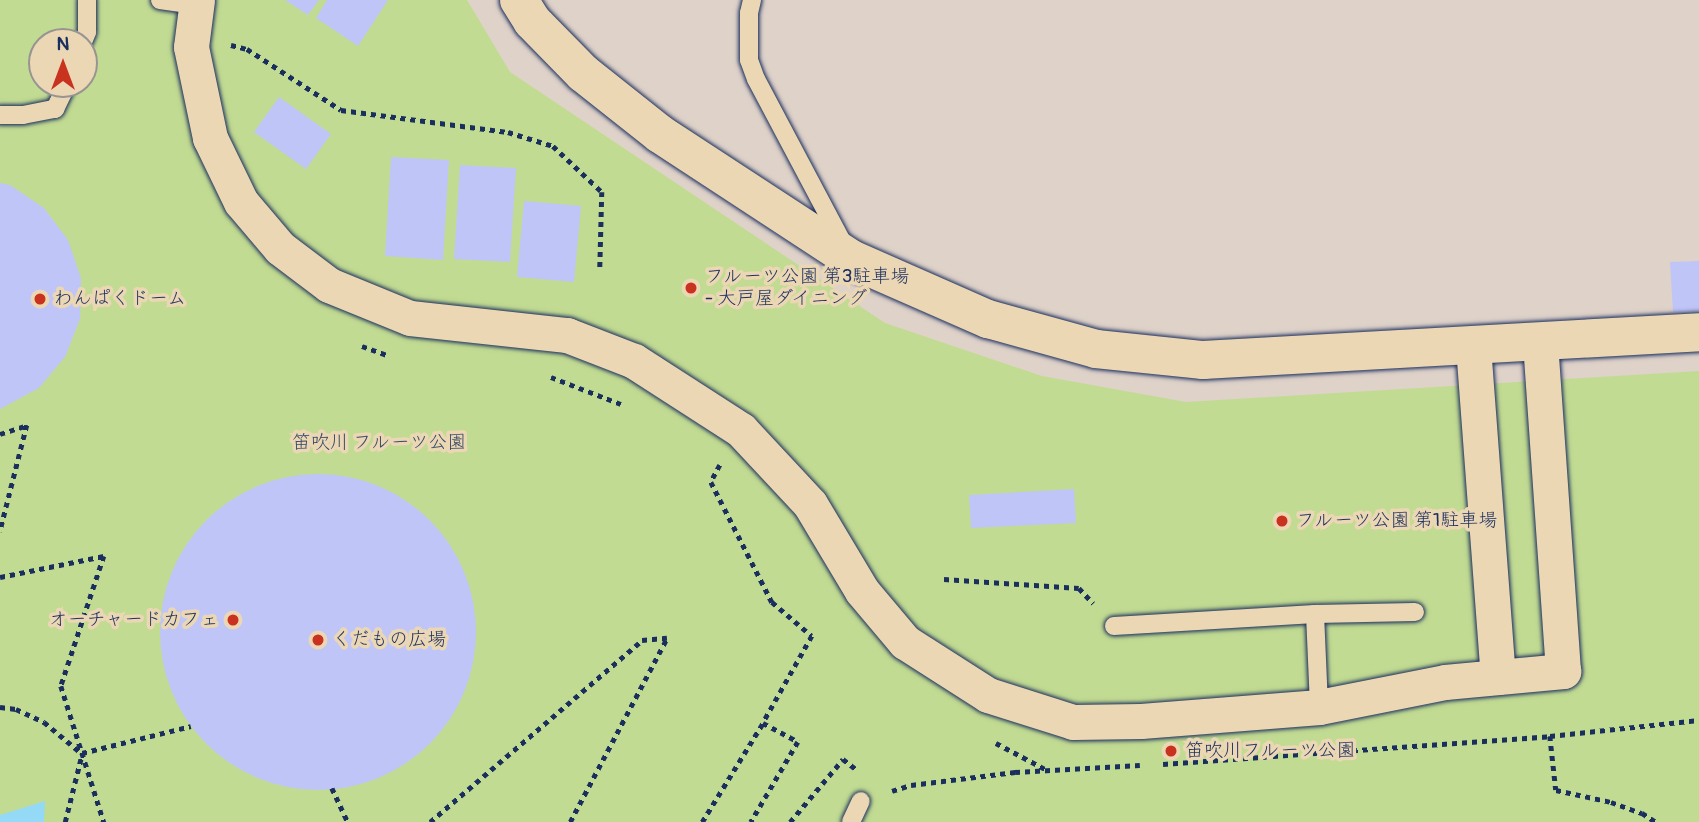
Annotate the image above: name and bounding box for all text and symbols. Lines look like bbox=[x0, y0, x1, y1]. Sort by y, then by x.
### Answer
north arrow bbox=[28, 28, 98, 98]
text: N bbox=[57, 32, 69, 56]
place label: フルーツ公園 第3駐車場 - 大戸屋ダイニング bbox=[705, 266, 910, 310]
marker: フルーツ公園 第3駐車場 - 大戸屋ダイニング bbox=[683, 280, 699, 296]
place label: わんぱくドーム bbox=[54, 288, 187, 310]
marker: わんぱくドーム bbox=[32, 291, 48, 307]
park label: 笛吹川 フルーツ公園 bbox=[291, 432, 467, 454]
place label: フルーツ公園 第1駐車場 bbox=[1296, 510, 1498, 532]
marker: フルーツ公園 第1駐車場 bbox=[1274, 513, 1290, 529]
place label: オーチャードカフェ bbox=[48, 609, 219, 631]
marker: オーチャードカフェ bbox=[225, 612, 241, 628]
place label: くだもの広場 bbox=[332, 629, 446, 651]
marker: くだもの広場 bbox=[310, 632, 326, 648]
place label: 笛吹川フルーツ公園 bbox=[1185, 740, 1357, 762]
marker: 笛吹川フルーツ公園 bbox=[1163, 743, 1179, 759]

